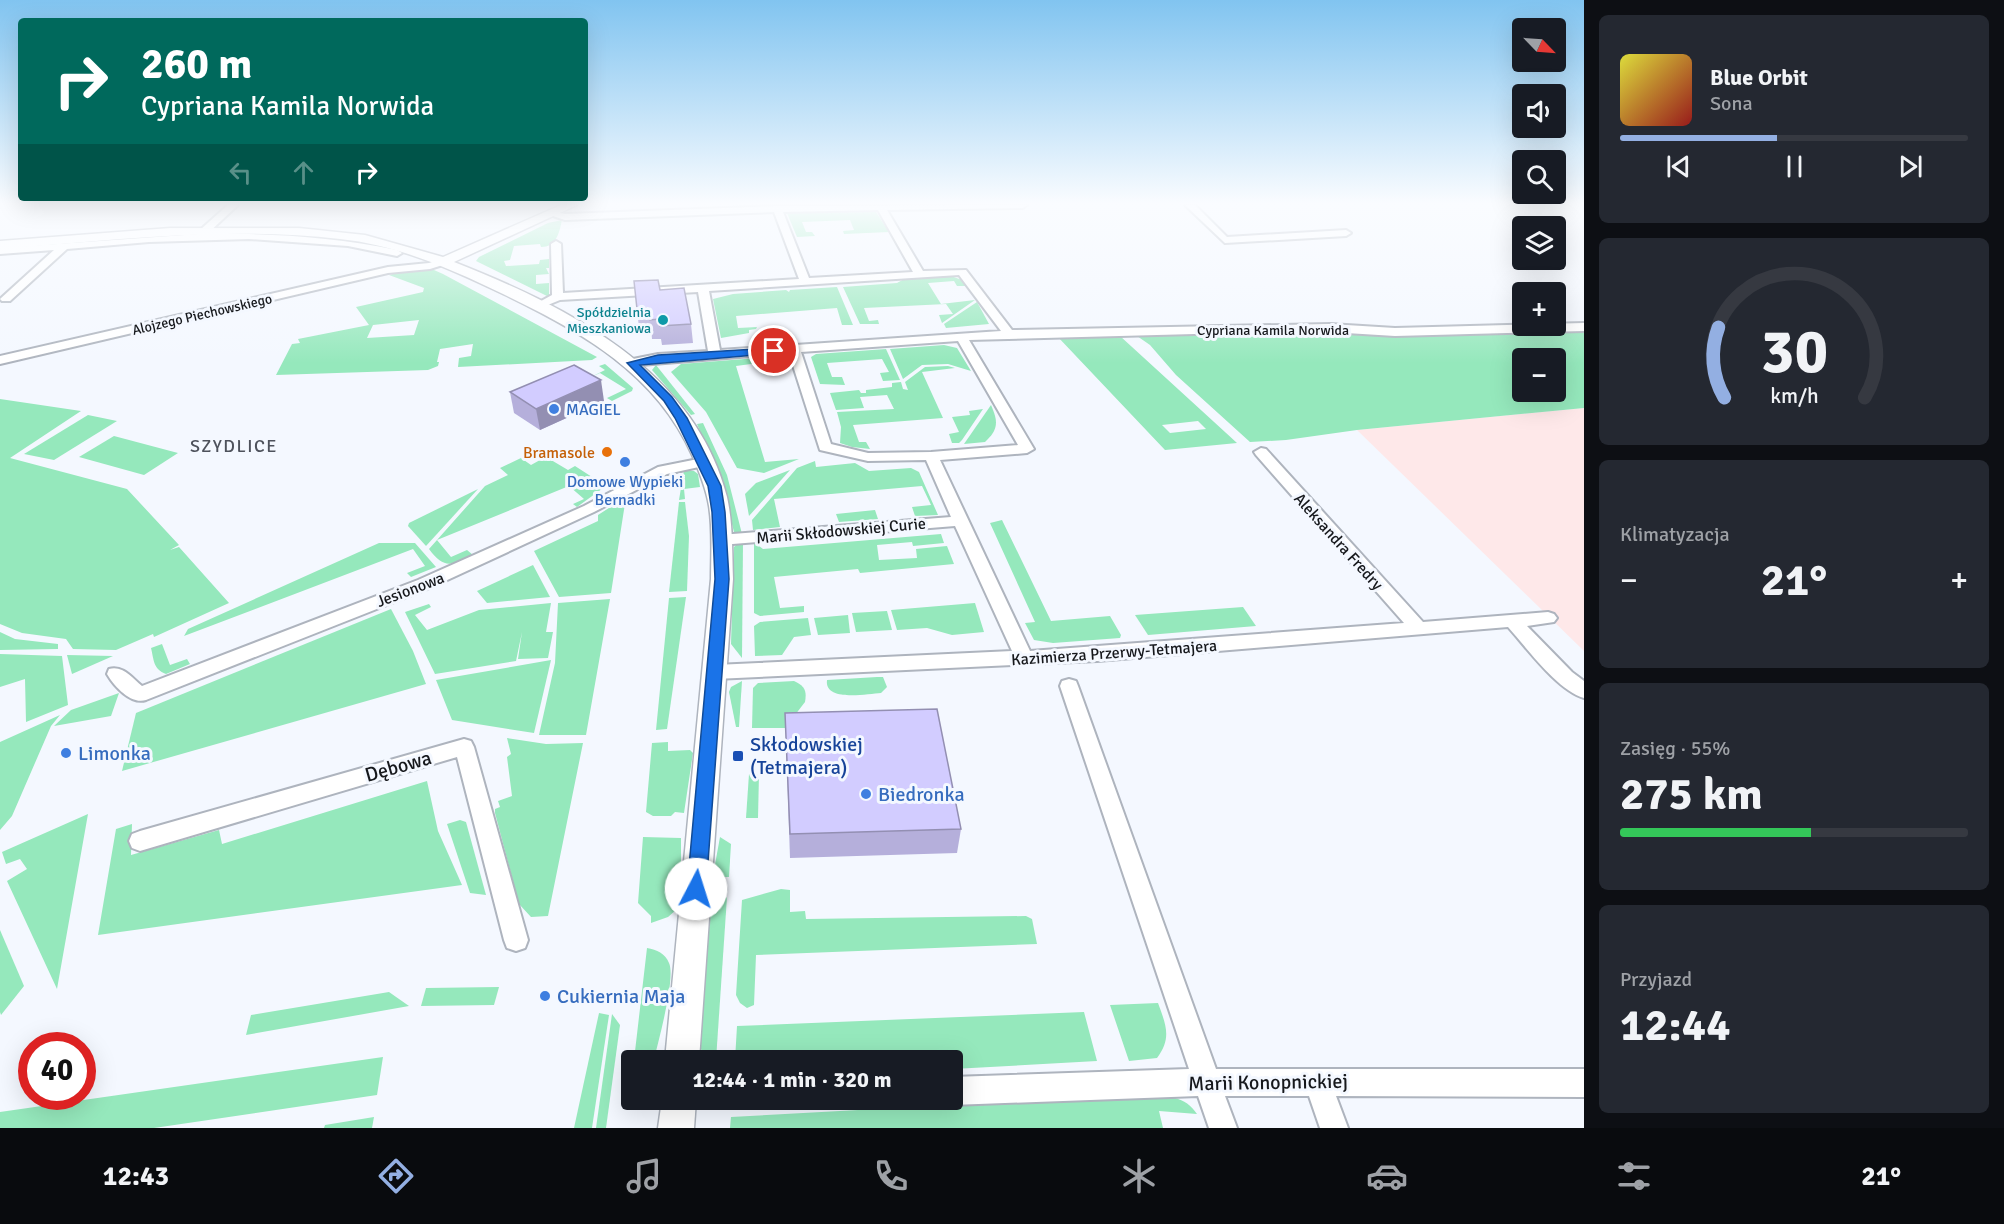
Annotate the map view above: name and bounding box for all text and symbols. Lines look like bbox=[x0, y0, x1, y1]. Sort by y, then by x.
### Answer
north arrow bbox=[1512, 18, 1566, 72]
map controls bbox=[1512, 18, 1566, 402]
text: 260 m bbox=[141, 39, 252, 90]
icon: right bbox=[42, 42, 120, 120]
text: Blue Orbit bbox=[1710, 64, 1808, 91]
button: sound bbox=[1512, 84, 1566, 138]
text: Cypriana Kamila Norwida bbox=[141, 90, 434, 123]
text: Sona bbox=[1710, 91, 1753, 116]
button: search bbox=[1512, 150, 1566, 204]
icon: previous bbox=[1662, 150, 1695, 183]
icon: pause bbox=[1778, 150, 1811, 183]
icon: next bbox=[1894, 150, 1927, 183]
icon: left bbox=[224, 156, 257, 189]
icon: ahead bbox=[287, 156, 320, 189]
icon: right bbox=[350, 156, 383, 189]
button: layers bbox=[1512, 216, 1566, 270]
button: + bbox=[1512, 282, 1566, 336]
street label: Alojzego Piechowskiego bbox=[130, 290, 274, 339]
place label: Spółdzielnia Mieszkaniowa bbox=[567, 304, 651, 337]
marker: Spółdzielnia Mieszkaniowa bbox=[656, 313, 670, 327]
text: 30 bbox=[1760, 314, 1828, 391]
street label: Cypriana Kamila Norwida bbox=[1197, 322, 1349, 339]
pin bbox=[748, 325, 799, 376]
icon: arrive bbox=[757, 334, 790, 367]
button: − bbox=[1512, 348, 1566, 402]
text: km/h bbox=[1770, 384, 1818, 410]
place label: MAGIEL bbox=[566, 400, 621, 420]
marker: MAGIEL bbox=[547, 402, 561, 416]
district label: SZYDLICE bbox=[190, 435, 278, 457]
place label: Bramasole bbox=[523, 443, 595, 463]
marker: Bramasole bbox=[600, 445, 614, 459]
marker: Domowe Wypieki Bernadki bbox=[618, 455, 632, 469]
place label: Domowe Wypieki Bernadki bbox=[567, 472, 683, 510]
street label: Aleksandra Fredry bbox=[1289, 489, 1387, 595]
street label: Marii Skłodowskiej Curie bbox=[756, 514, 927, 548]
text: Klimatyzacja bbox=[1620, 522, 1730, 547]
text: 21° bbox=[1761, 553, 1827, 608]
text: − bbox=[1620, 560, 1638, 601]
text: + bbox=[1950, 560, 1968, 601]
street label: Jesionowa bbox=[374, 568, 447, 612]
street label: Kazimierza Przerwy-Tetmajera bbox=[1011, 636, 1218, 670]
place label: Skłodowskiej (Tetmajera) bbox=[750, 732, 863, 780]
text: Zasięg · 55% bbox=[1620, 736, 1730, 761]
place label: Limonka bbox=[78, 741, 151, 766]
street label: Dębowa bbox=[362, 745, 434, 788]
marker: Limonka bbox=[59, 746, 73, 760]
marker: Skłodowskiej (Tetmajera) bbox=[731, 749, 745, 763]
text: 275 km bbox=[1620, 767, 1763, 822]
place label: Biedronka bbox=[878, 782, 965, 807]
marker: Biedronka bbox=[859, 787, 873, 801]
position arrow bbox=[664, 857, 728, 921]
text: Przyjazd bbox=[1620, 967, 1692, 992]
place label: Cukiernia Maja bbox=[557, 984, 686, 1009]
marker: Cukiernia Maja bbox=[538, 989, 552, 1003]
text: 12:44 bbox=[1620, 998, 1730, 1053]
speed limit sign: 40 bbox=[18, 1032, 96, 1110]
text: 12:44 · 1 min · 320 m bbox=[692, 1066, 892, 1093]
street label: Marii Konopnickiej bbox=[1188, 1069, 1348, 1096]
icon: directions bbox=[375, 1155, 417, 1197]
icon: music bbox=[623, 1155, 665, 1197]
icon: phone bbox=[870, 1155, 912, 1197]
icon: climate bbox=[1118, 1155, 1160, 1197]
icon: car bbox=[1366, 1155, 1408, 1197]
icon: filters bbox=[1613, 1155, 1655, 1197]
text: 12:43 bbox=[103, 1160, 169, 1193]
text: 21° bbox=[1861, 1160, 1901, 1193]

